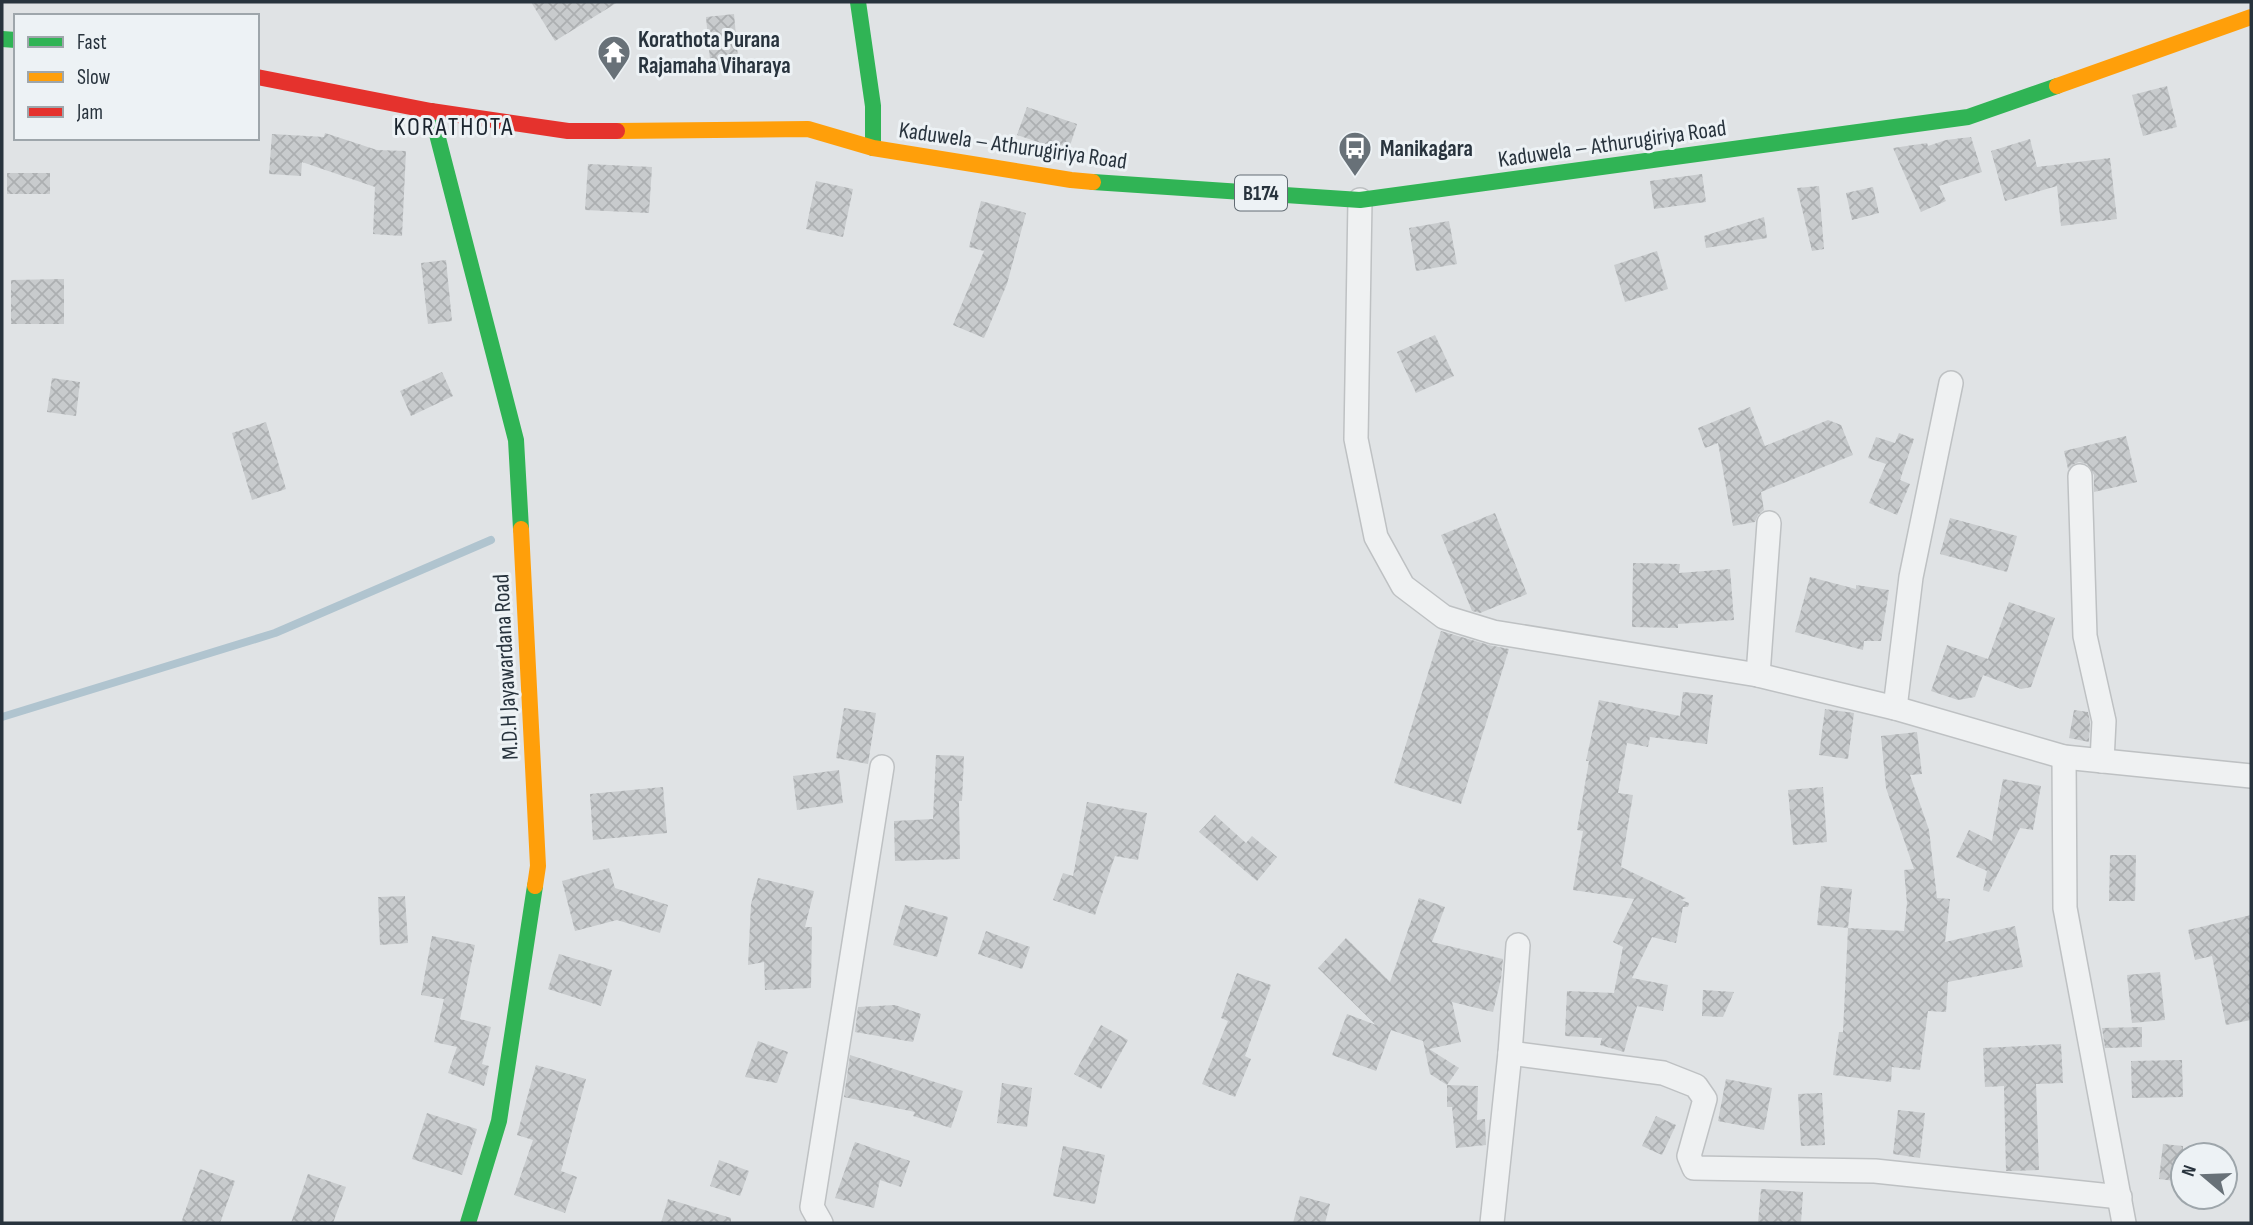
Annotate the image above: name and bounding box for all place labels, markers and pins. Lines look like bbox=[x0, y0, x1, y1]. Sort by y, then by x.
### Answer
place label: Korathota Purana Rajamaha Viharaya bbox=[638, 26, 791, 80]
temple icon: Korathota Purana Rajamaha Viharaya bbox=[595, 33, 633, 82]
bus stop icon: Manikagara bbox=[1336, 129, 1374, 178]
place label: Manikagara bbox=[1380, 135, 1473, 163]

